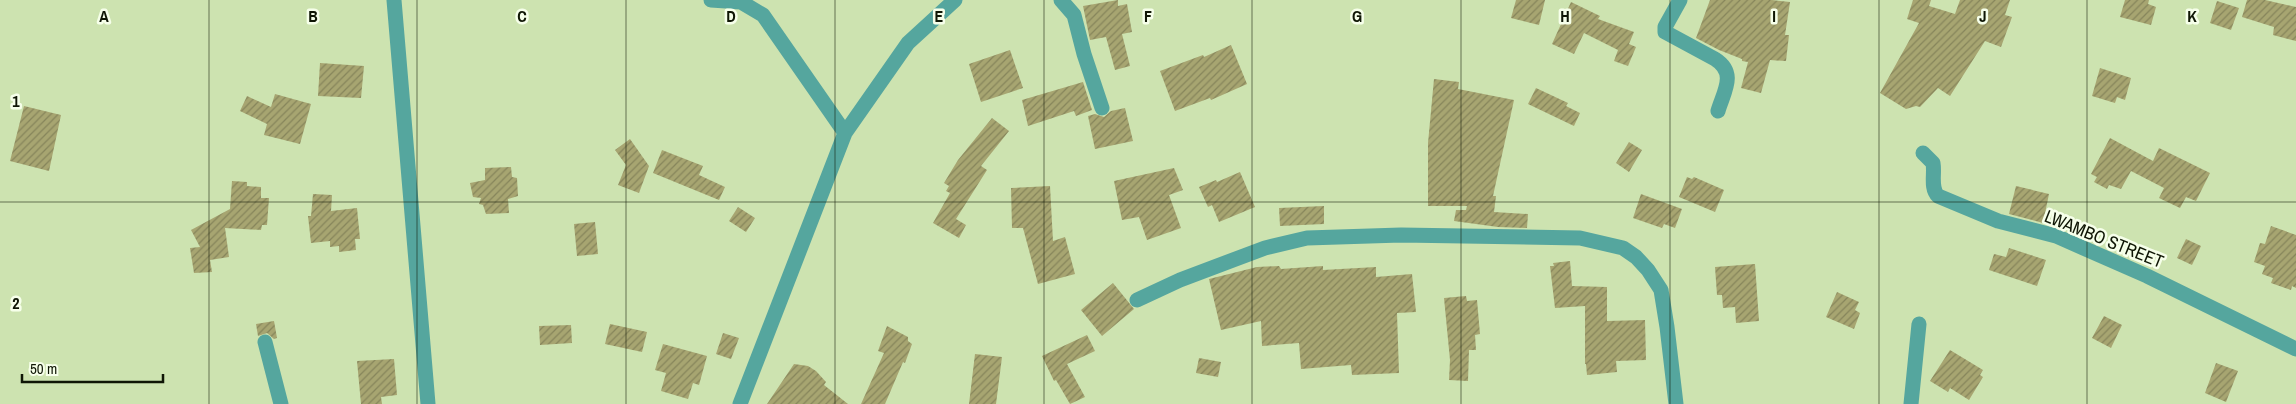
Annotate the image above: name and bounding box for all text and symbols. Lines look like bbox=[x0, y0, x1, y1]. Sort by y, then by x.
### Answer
text: A bbox=[99, 5, 109, 27]
text: B bbox=[308, 5, 318, 27]
text: C bbox=[517, 5, 527, 27]
text: D bbox=[726, 5, 736, 27]
text: E bbox=[935, 5, 944, 27]
text: F bbox=[1144, 5, 1152, 27]
text: G bbox=[1352, 5, 1362, 27]
text: H bbox=[1560, 5, 1570, 27]
text: I bbox=[1772, 5, 1776, 27]
text: J bbox=[1979, 5, 1987, 27]
text: K bbox=[2187, 5, 2197, 27]
text: 1 bbox=[12, 90, 20, 112]
street label: LWAMBO STREET bbox=[2041, 203, 2167, 274]
text: 2 bbox=[12, 292, 20, 314]
scale bar bbox=[22, 352, 164, 384]
text: 50 m bbox=[30, 358, 57, 379]

